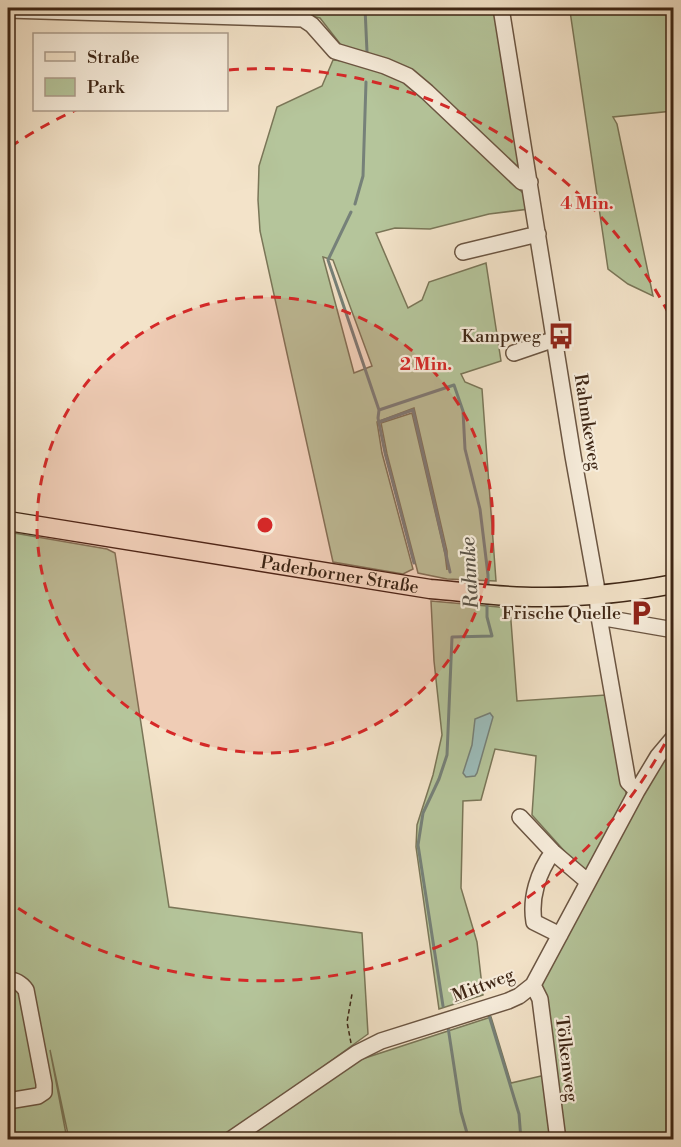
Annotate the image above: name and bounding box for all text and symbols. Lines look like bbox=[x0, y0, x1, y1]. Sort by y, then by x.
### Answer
legend bbox=[33, 33, 228, 111]
text: Straße bbox=[87, 46, 140, 69]
text: Park bbox=[87, 76, 126, 99]
text: 4 Min. bbox=[560, 192, 614, 215]
bus stop icon: Kampweg bbox=[546, 321, 576, 351]
place label: Kampweg bbox=[461, 325, 542, 348]
text: 2 Min. bbox=[400, 353, 452, 376]
street label: Rahmkeweg bbox=[569, 372, 607, 473]
centre of rings bbox=[255, 515, 275, 535]
water label: Rahmke bbox=[456, 536, 485, 611]
street label: Paderborner Straße bbox=[259, 551, 420, 599]
parking icon: Frische Quelle bbox=[626, 598, 656, 628]
place label: Frische Quelle bbox=[502, 602, 621, 625]
street label: Mittweg bbox=[449, 963, 518, 1008]
street label: Tölkenweg bbox=[550, 1015, 583, 1104]

